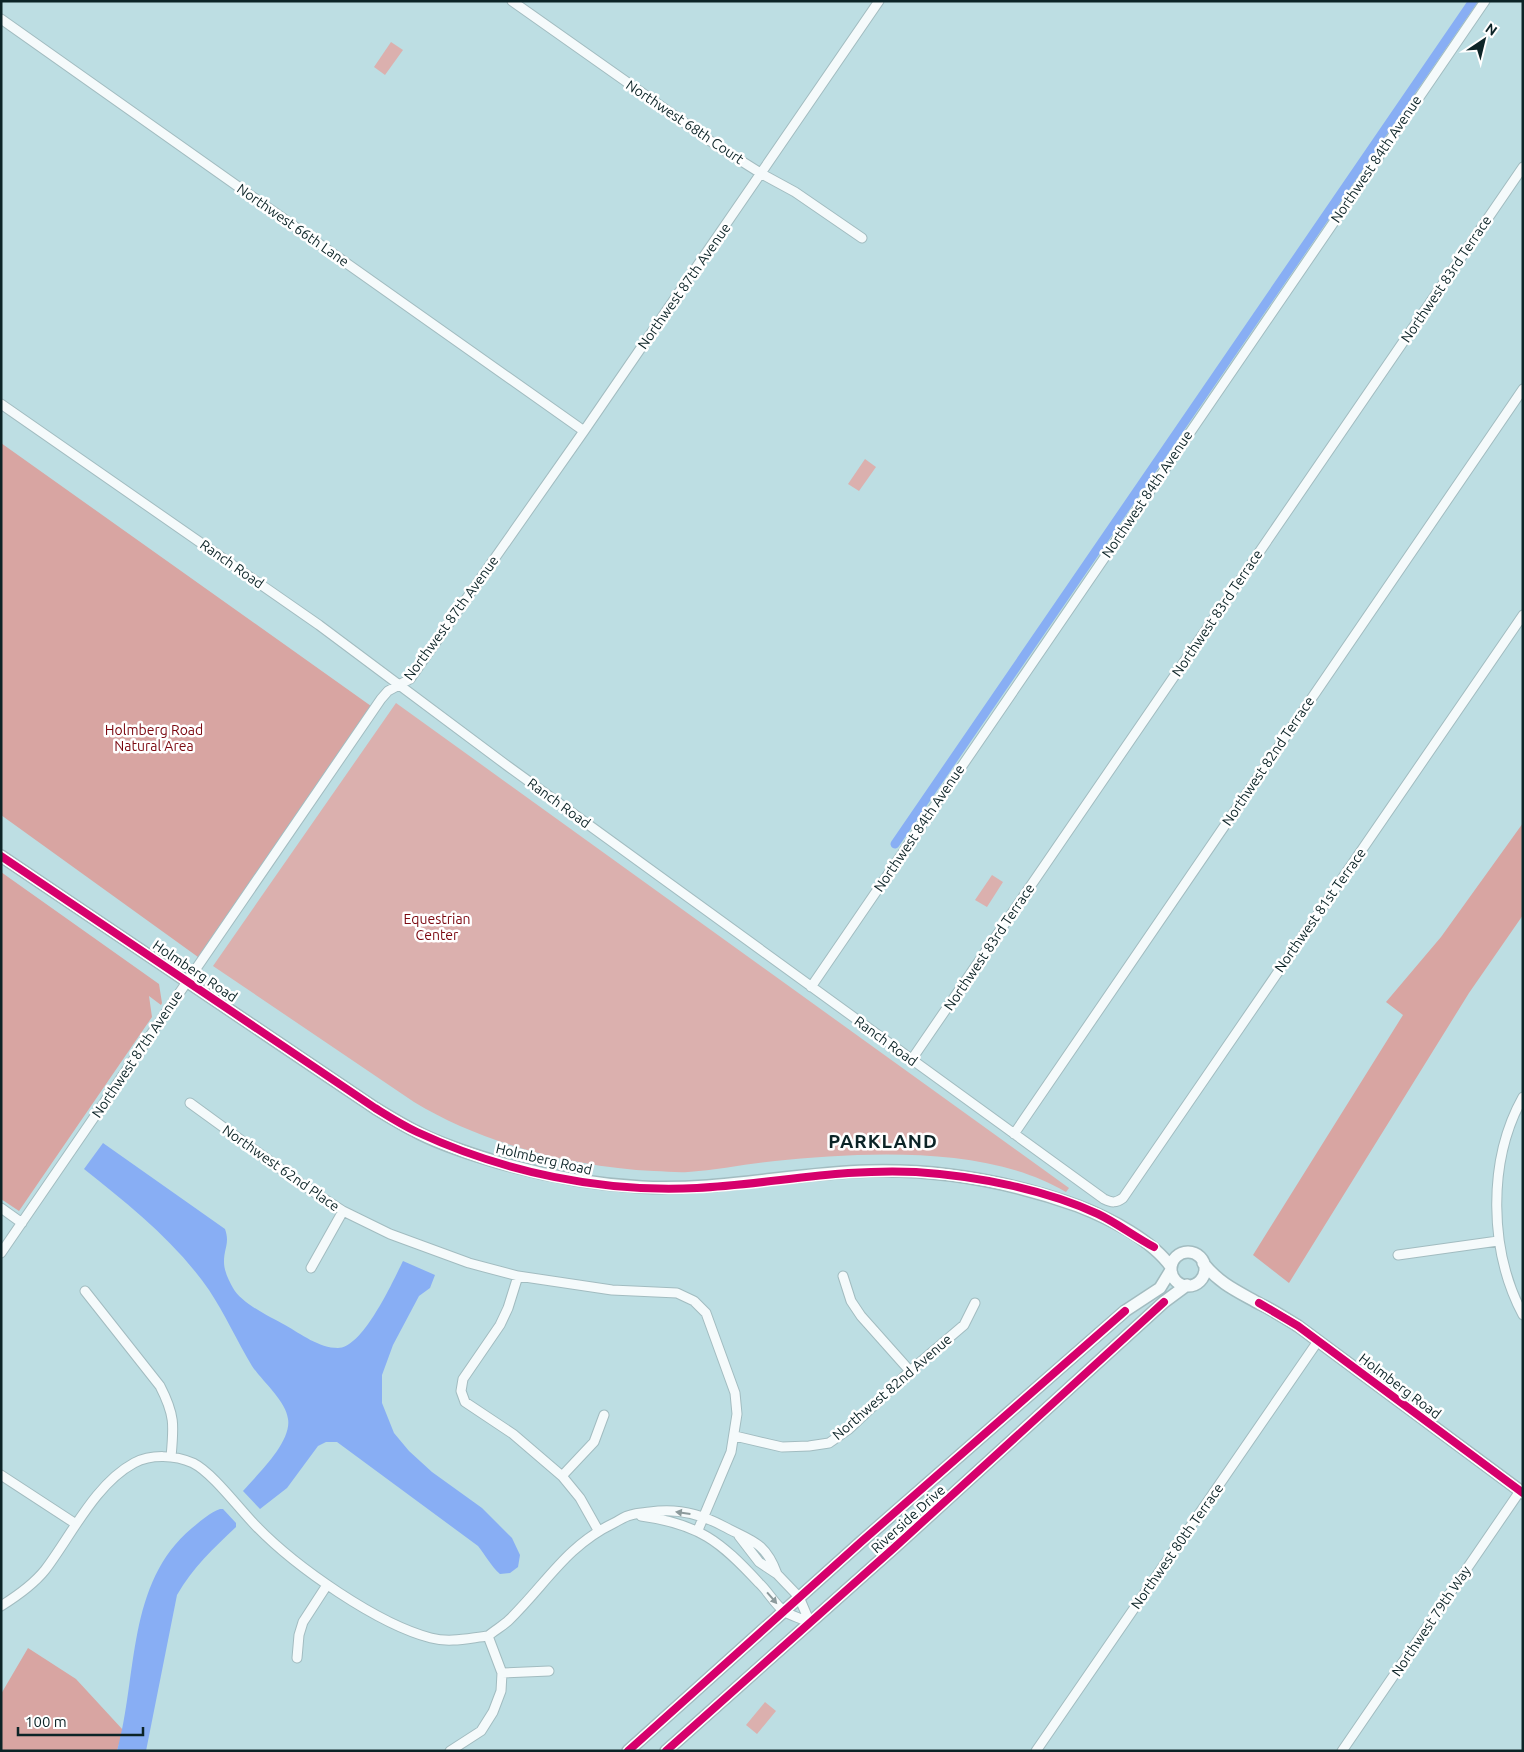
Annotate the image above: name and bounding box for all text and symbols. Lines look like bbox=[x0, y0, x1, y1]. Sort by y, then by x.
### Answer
north arrow bbox=[1459, 15, 1509, 65]
text: N bbox=[1483, 20, 1500, 39]
street label: Northwest 68th Court bbox=[623, 77, 747, 168]
street label: Northwest 84th Avenue bbox=[1327, 92, 1425, 226]
street label: Northwest 66th Lane bbox=[234, 180, 352, 270]
street label: Northwest 83rd Terrace bbox=[1398, 212, 1494, 346]
street label: Northwest 87th Avenue bbox=[634, 220, 734, 352]
street label: Northwest 84th Avenue bbox=[1098, 427, 1196, 561]
street label: Ranch Road bbox=[197, 536, 267, 592]
street label: Northwest 83rd Terrace bbox=[1169, 546, 1265, 680]
street label: Northwest 87th Avenue bbox=[400, 553, 502, 683]
street label: Northwest 82nd Terrace bbox=[1219, 693, 1317, 829]
park label: Holmberg Road Natural Area bbox=[105, 722, 203, 754]
street label: Northwest 84th Avenue bbox=[870, 761, 968, 895]
street label: Ranch Road bbox=[524, 775, 594, 831]
street label: Northwest 81st Terrace bbox=[1271, 845, 1369, 975]
street label: Northwest 83rd Terrace bbox=[941, 880, 1037, 1014]
park label: Equestrian Center bbox=[403, 911, 471, 943]
street label: Holmberg Road bbox=[150, 937, 240, 1005]
street label: Northwest 87th Avenue bbox=[88, 987, 186, 1121]
street label: Ranch Road bbox=[851, 1013, 921, 1069]
street label: Northwest 62nd Place bbox=[219, 1122, 343, 1214]
district label: PARKLAND bbox=[828, 1130, 938, 1152]
street label: Holmberg Road bbox=[494, 1140, 594, 1178]
street label: Northwest 82nd Avenue bbox=[829, 1331, 955, 1443]
street label: Holmberg Road bbox=[1356, 1350, 1444, 1422]
street label: Northwest 80th Terrace bbox=[1128, 1480, 1226, 1612]
street label: Riverside Drive bbox=[868, 1482, 948, 1556]
one-way arrow bbox=[675, 1509, 691, 1517]
street label: Northwest 79th Way bbox=[1388, 1563, 1474, 1679]
one-way arrow bbox=[767, 1591, 778, 1604]
scale bar bbox=[18, 1704, 142, 1736]
text: 100 m bbox=[25, 1713, 67, 1730]

